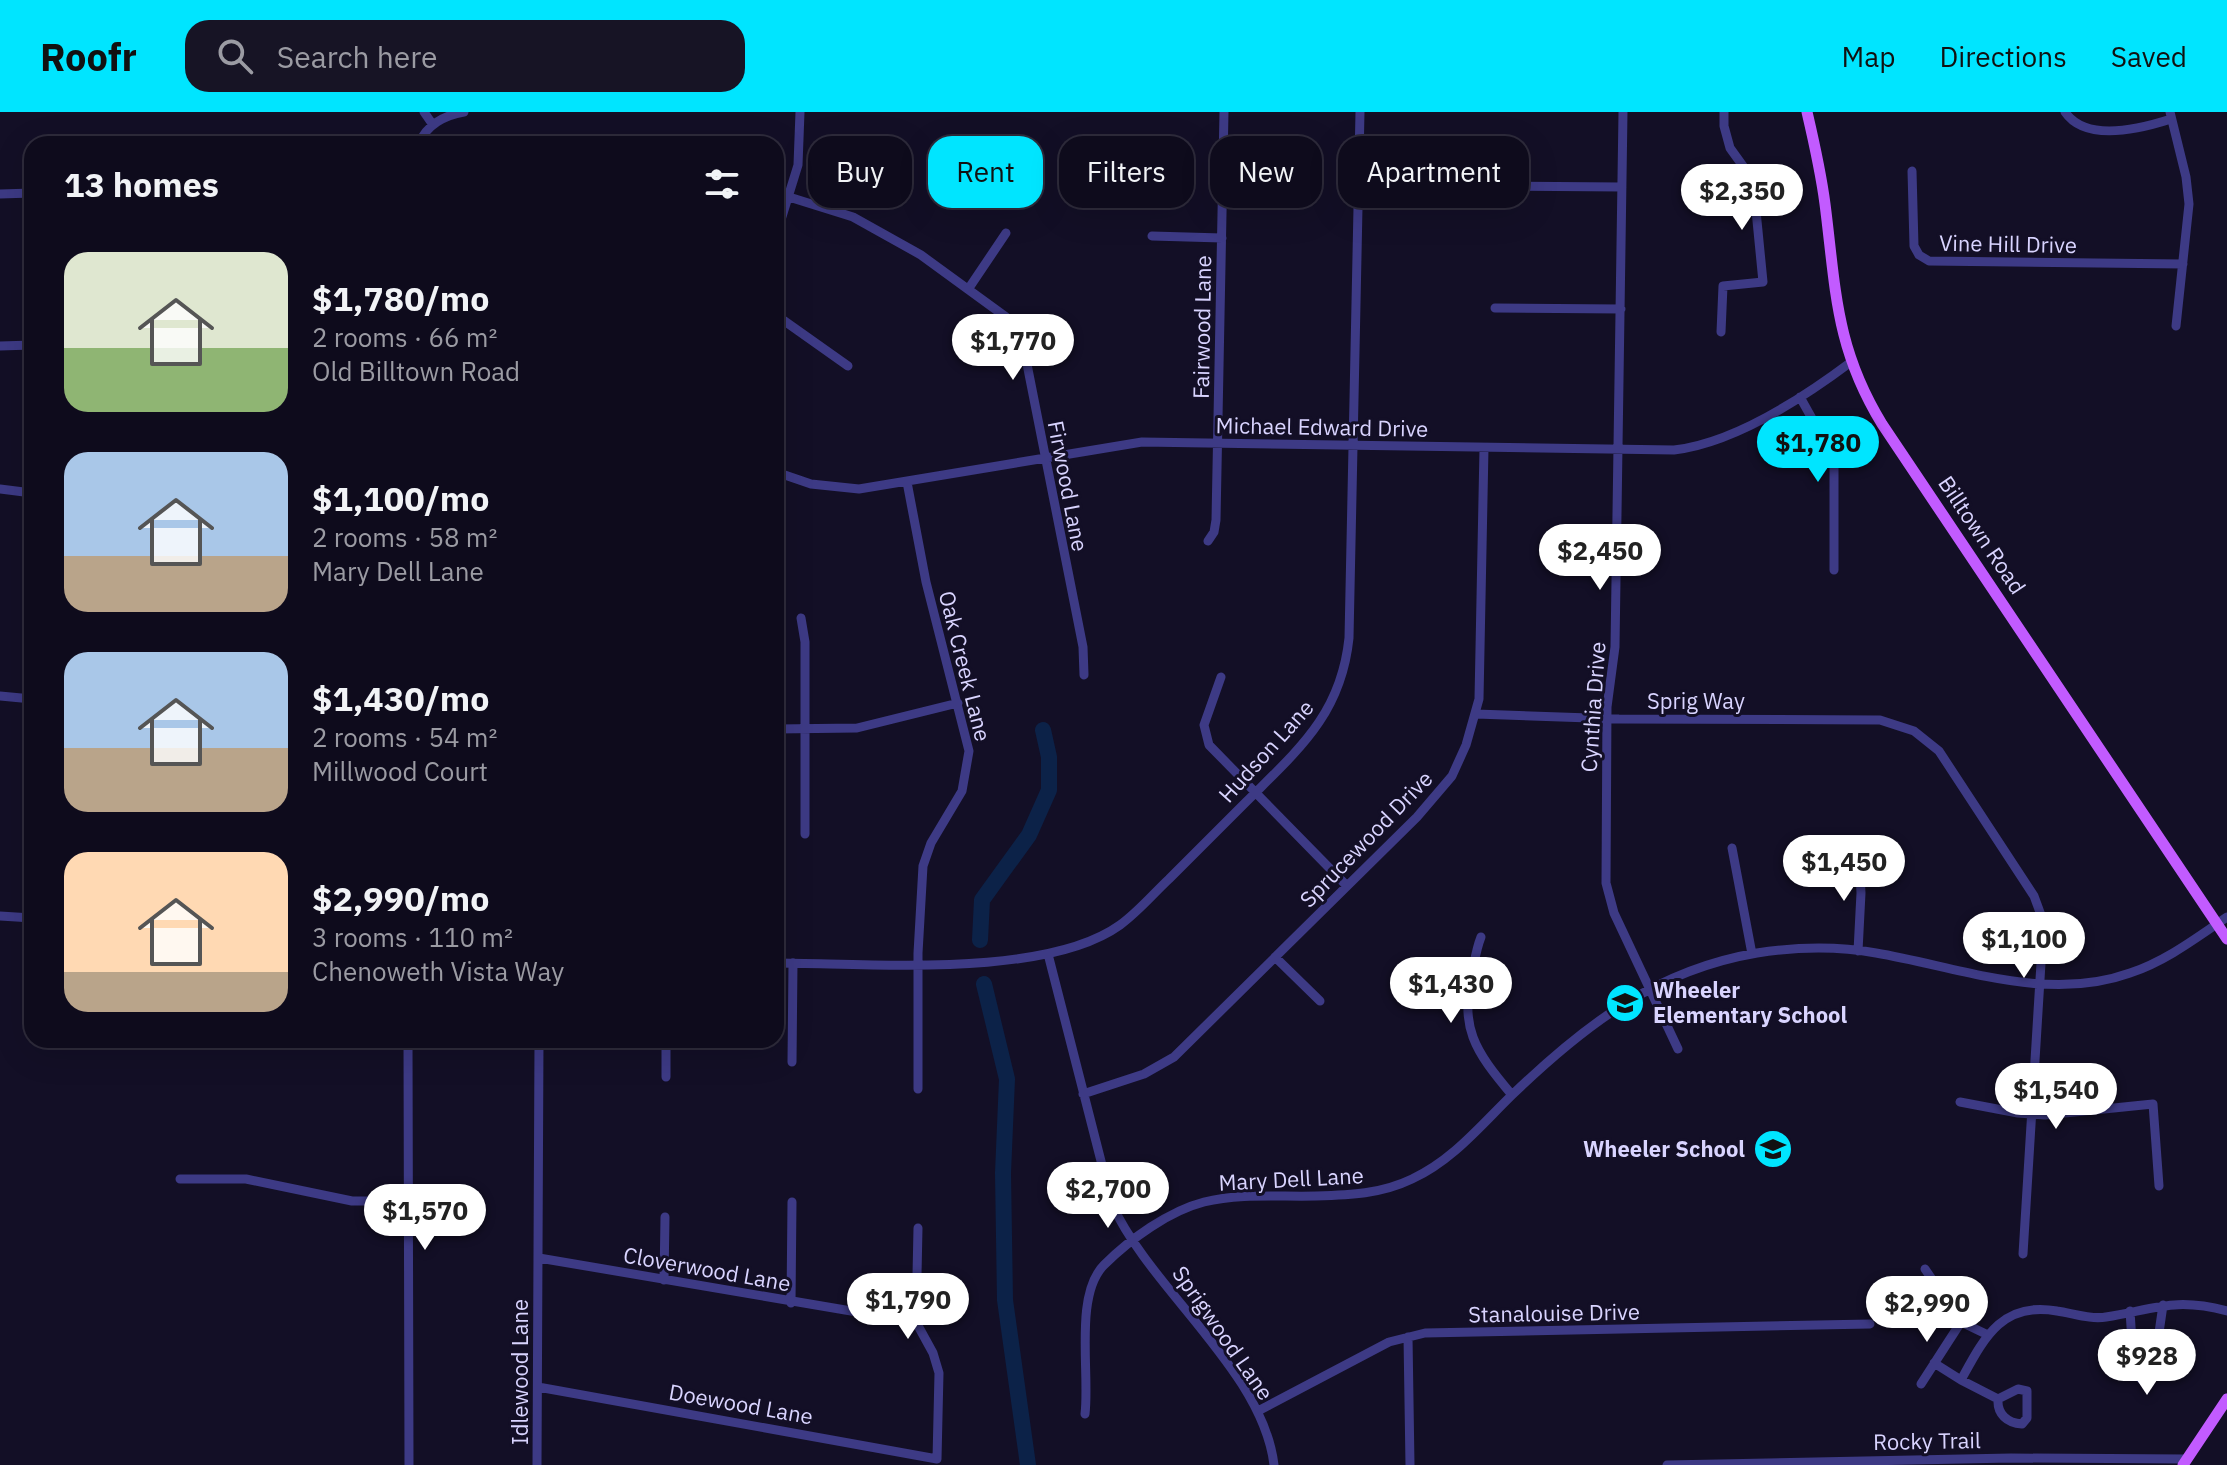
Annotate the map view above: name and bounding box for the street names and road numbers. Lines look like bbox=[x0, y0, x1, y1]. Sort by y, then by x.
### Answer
street label: Vine Hill Drive bbox=[1939, 228, 2077, 259]
street label: Fairwood Lane bbox=[1186, 255, 1217, 399]
street label: Michael Edward Drive bbox=[1215, 410, 1429, 443]
street label: Firwood Lane bbox=[1042, 418, 1095, 554]
street label: Billtown Road bbox=[1932, 470, 2033, 599]
street label: Oak Creek Lane bbox=[933, 588, 998, 744]
street label: Cynthia Drive bbox=[1573, 641, 1612, 773]
street label: Sprig Way bbox=[1647, 686, 1745, 715]
street label: Hudson Lane bbox=[1212, 693, 1320, 808]
street label: Sprucewood Drive bbox=[1293, 764, 1438, 913]
street label: Mary Dell Lane bbox=[1218, 1160, 1364, 1197]
street label: Cloverwood Lane bbox=[621, 1240, 793, 1297]
street label: Sprigwood Lane bbox=[1166, 1260, 1280, 1406]
street label: Stanalouise Drive bbox=[1468, 1297, 1640, 1328]
street label: Idlewood Lane bbox=[505, 1299, 534, 1445]
street label: Doewood Lane bbox=[667, 1377, 815, 1430]
street label: Rocky Trail bbox=[1873, 1425, 1981, 1456]

